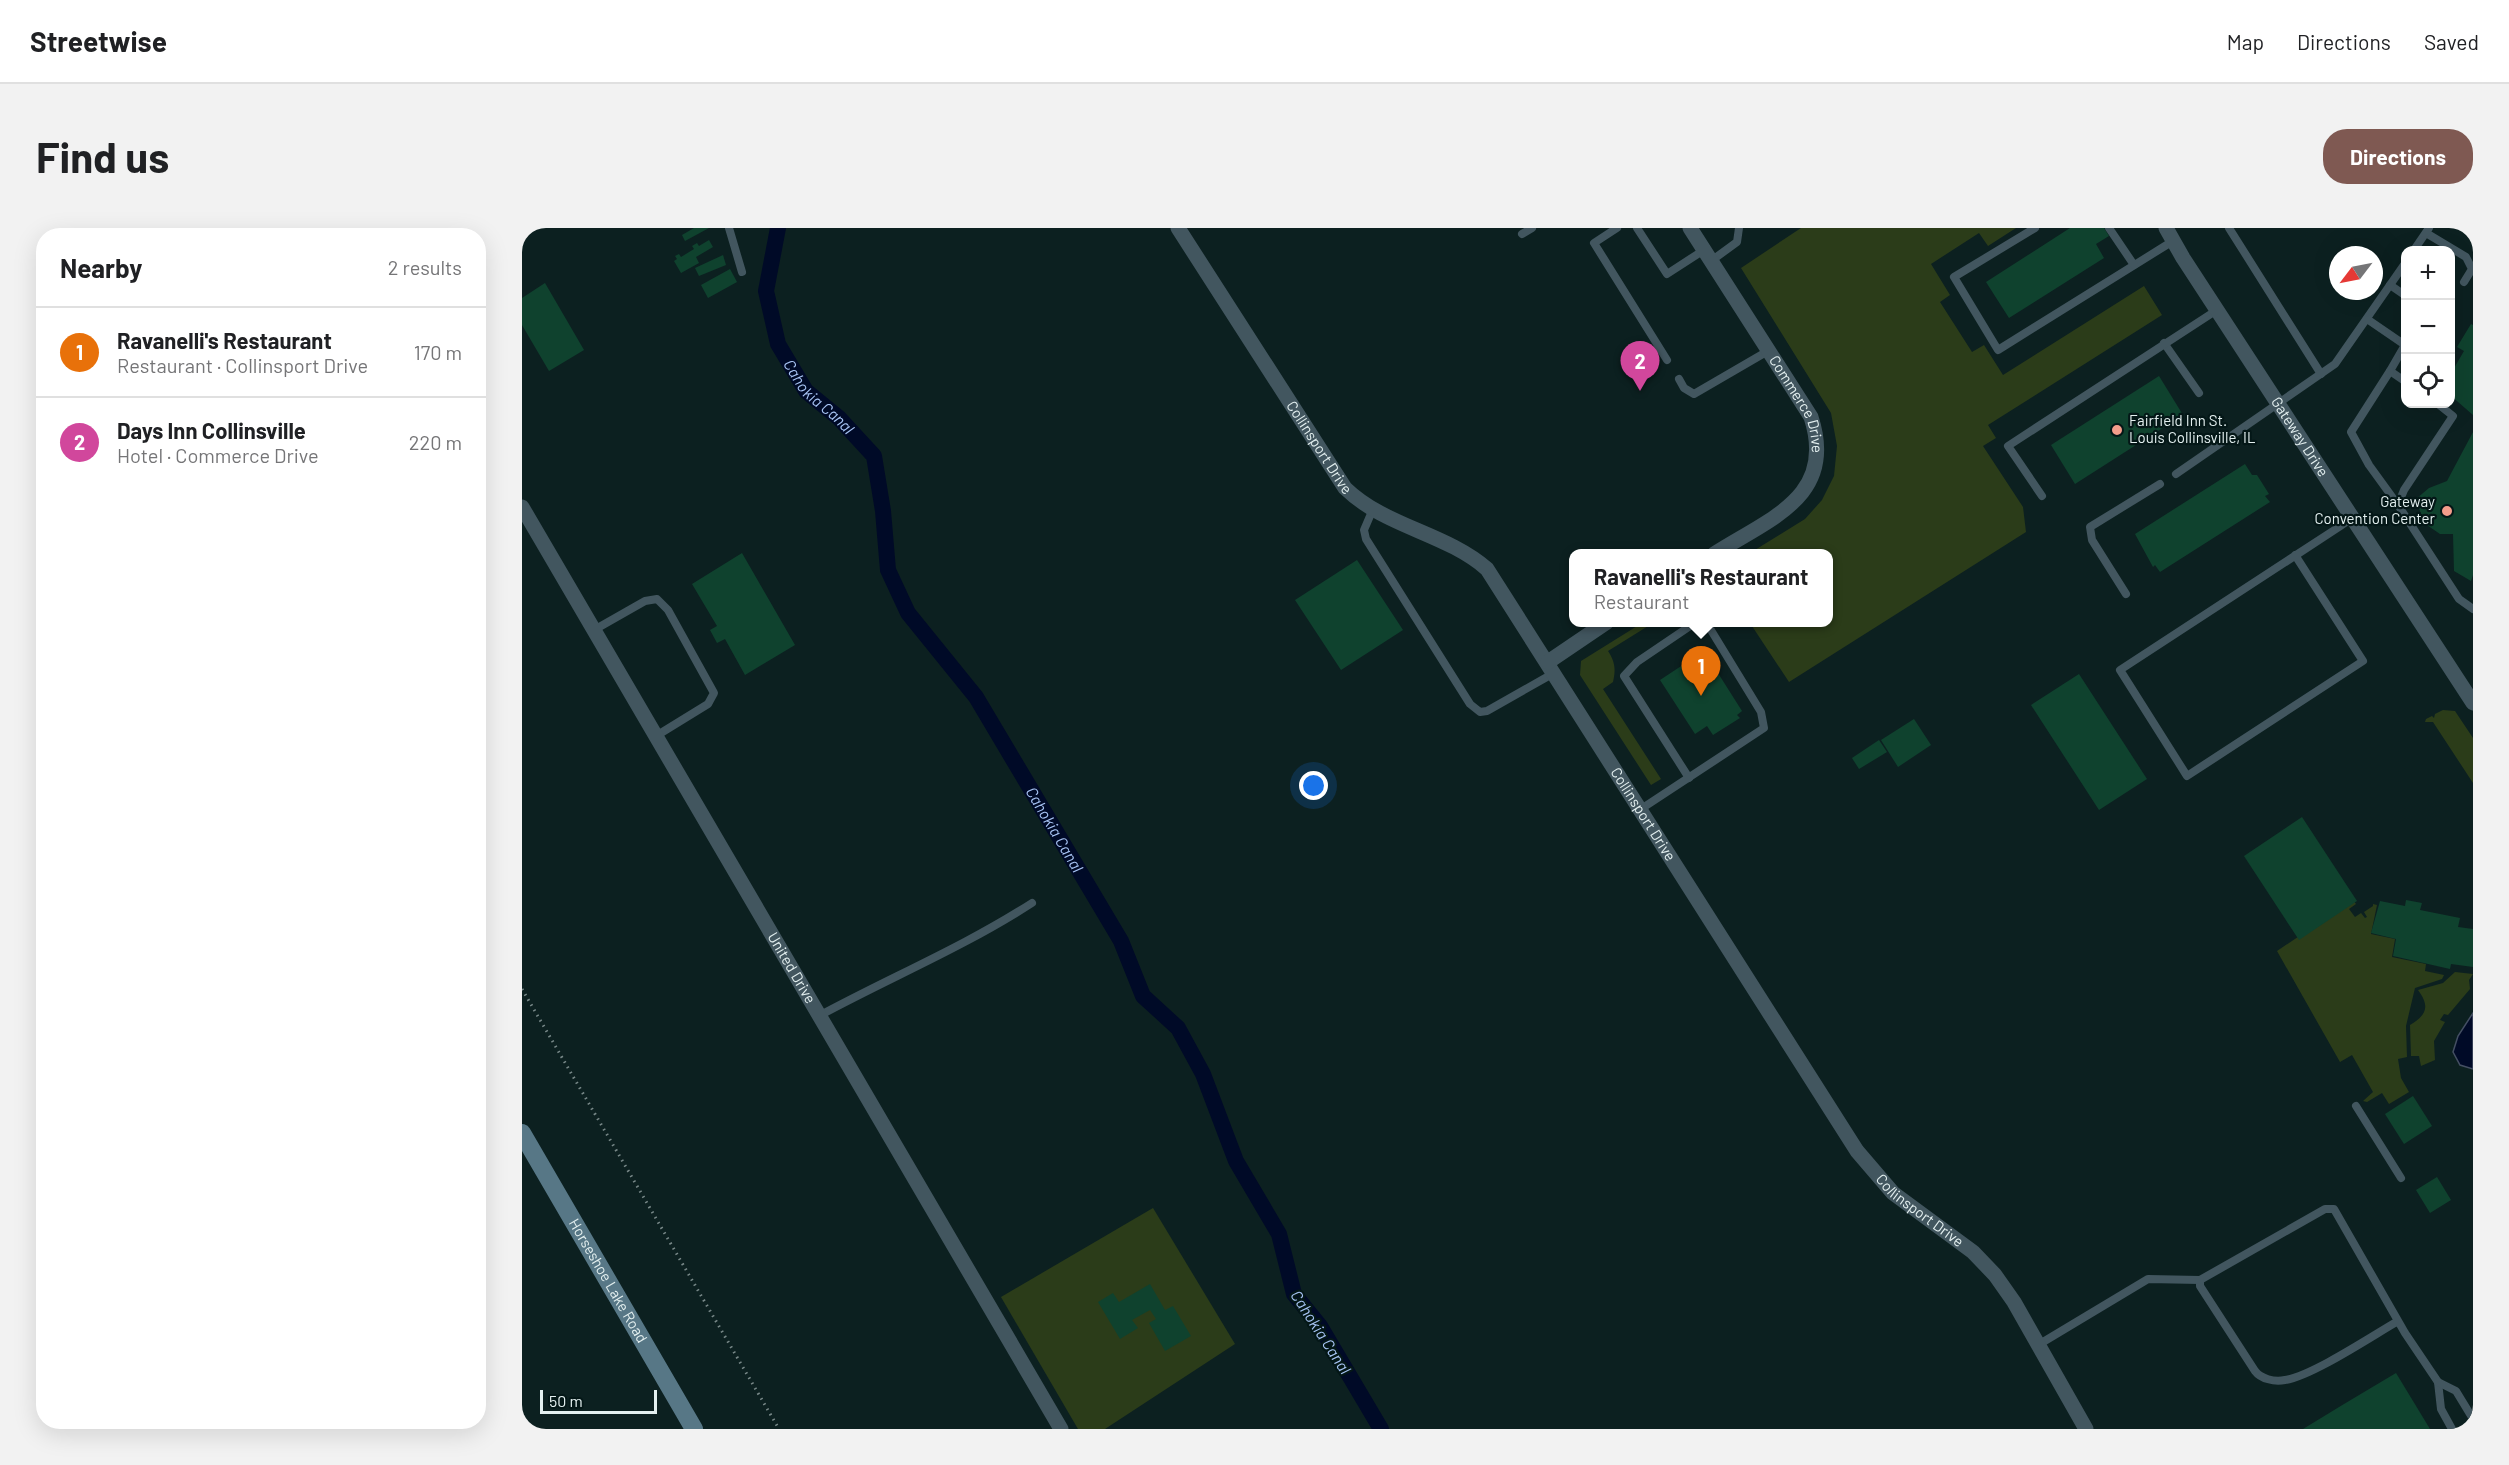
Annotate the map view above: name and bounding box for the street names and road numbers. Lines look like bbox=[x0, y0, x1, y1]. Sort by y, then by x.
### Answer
street label: Commerce Drive bbox=[1766, 352, 1827, 453]
street label: Gateway Drive bbox=[2268, 393, 2333, 480]
street label: Collinsport Drive bbox=[1283, 397, 1356, 498]
street label: Collinsport Drive bbox=[1607, 764, 1680, 864]
street label: United Drive bbox=[765, 929, 820, 1006]
street label: Collinsport Drive bbox=[1873, 1170, 1968, 1250]
street label: Horseshoe Lake Road bbox=[566, 1215, 652, 1346]

